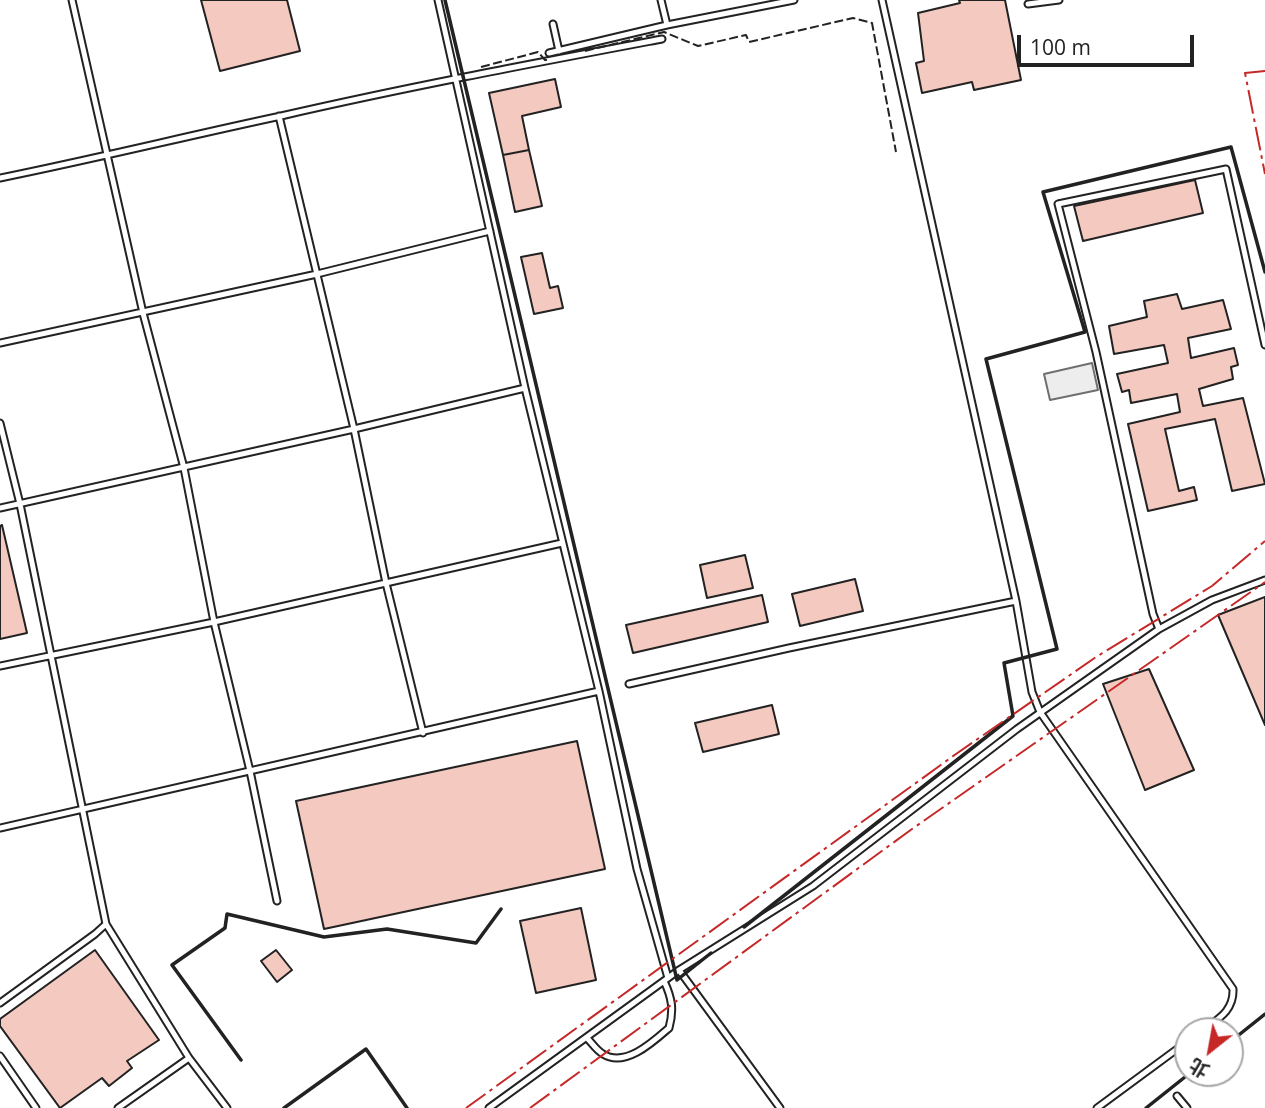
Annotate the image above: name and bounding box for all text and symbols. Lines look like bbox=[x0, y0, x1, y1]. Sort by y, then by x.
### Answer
scale bar bbox=[1020, 21, 1197, 65]
text: 100 m bbox=[1030, 33, 1091, 61]
north arrow bbox=[1174, 1017, 1244, 1087]
text: 北 bbox=[1184, 1052, 1214, 1084]

